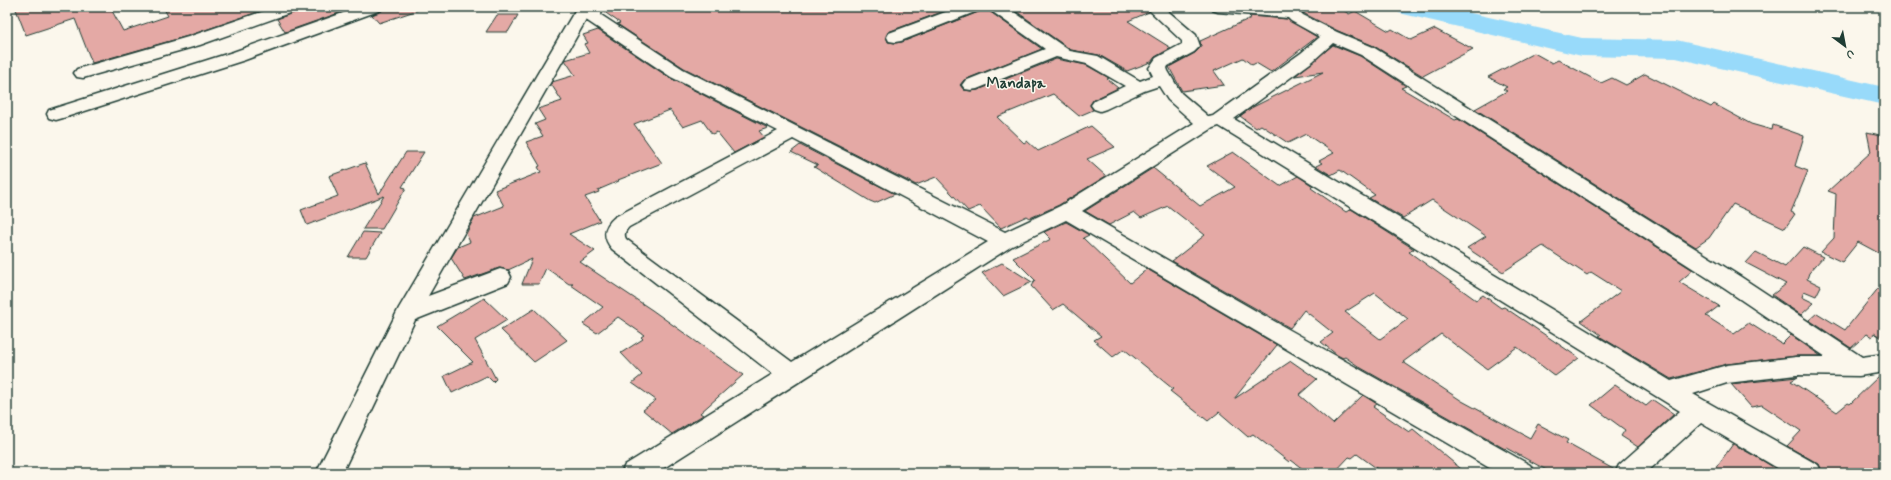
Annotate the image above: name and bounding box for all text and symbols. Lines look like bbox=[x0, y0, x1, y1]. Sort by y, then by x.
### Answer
north arrow bbox=[1825, 26, 1865, 66]
text: U bbox=[1843, 46, 1857, 61]
district label: Mandapa bbox=[987, 74, 1046, 94]

